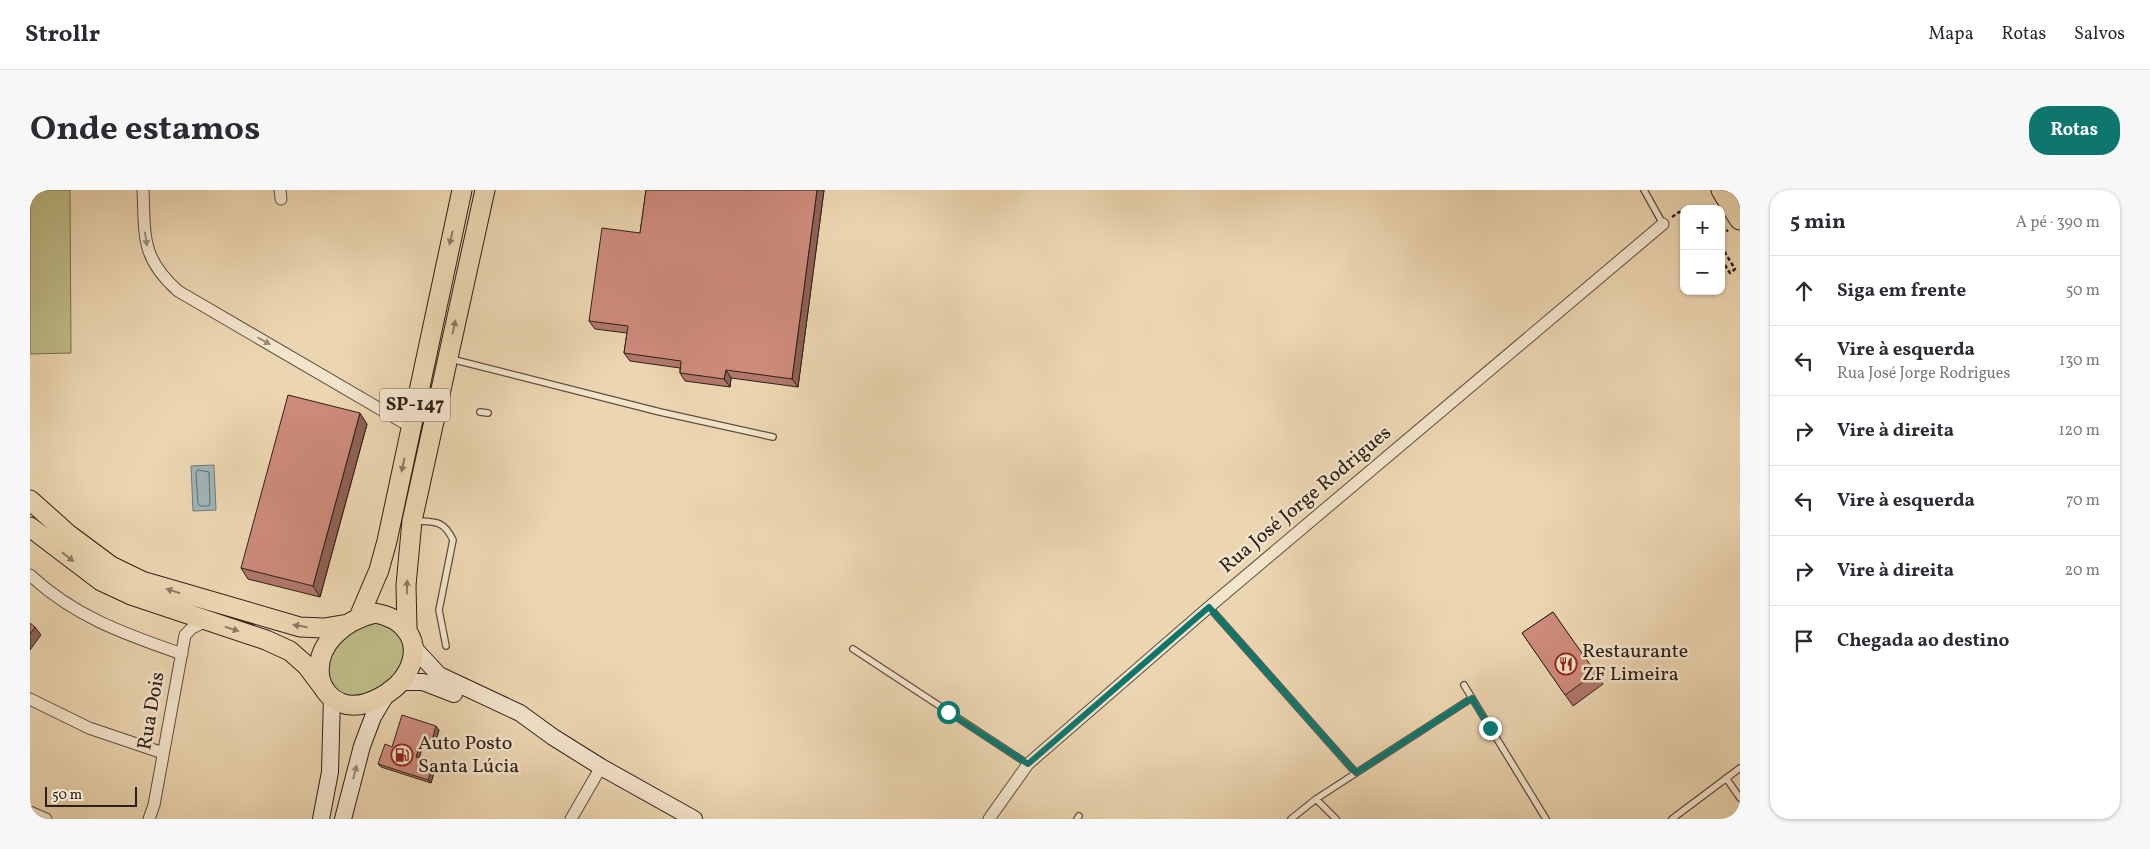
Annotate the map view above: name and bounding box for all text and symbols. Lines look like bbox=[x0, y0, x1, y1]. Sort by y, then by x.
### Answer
text: Strollr bbox=[25, 18, 100, 52]
text: Mapa bbox=[1929, 22, 1974, 47]
text: Rotas bbox=[2002, 22, 2046, 47]
text: Salvos bbox=[2074, 22, 2125, 47]
text: Onde estamos bbox=[30, 106, 260, 154]
button: Rotas bbox=[2029, 106, 2120, 155]
map controls bbox=[1680, 205, 1725, 295]
button: + bbox=[1680, 205, 1725, 250]
text: 5 min bbox=[1790, 208, 1846, 237]
text: A pé · 390 m bbox=[2016, 212, 2100, 234]
one-way arrow bbox=[447, 230, 455, 245]
one-way arrow bbox=[142, 231, 150, 247]
button: − bbox=[1680, 250, 1725, 295]
icon: ahead bbox=[1790, 277, 1818, 305]
text: Siga em frente bbox=[1837, 278, 1966, 304]
text: 50 m bbox=[2066, 280, 2100, 302]
one-way arrow bbox=[450, 319, 458, 335]
one-way arrow bbox=[257, 336, 270, 345]
text: Vire à esquerda bbox=[1837, 337, 1975, 363]
icon: left bbox=[1790, 347, 1818, 375]
text: 130 m bbox=[2059, 350, 2100, 372]
text: Rua José Jorge Rodrigues bbox=[1837, 363, 2010, 385]
road number: SP-147 bbox=[380, 388, 450, 422]
icon: right bbox=[1790, 417, 1818, 445]
text: Vire à direita bbox=[1837, 418, 1954, 444]
street label: Rua José Jorge Rodrigues bbox=[1214, 420, 1398, 580]
text: 120 m bbox=[2058, 420, 2100, 442]
one-way arrow bbox=[399, 457, 407, 473]
icon: left bbox=[1790, 487, 1818, 515]
text: Vire à esquerda bbox=[1837, 488, 1975, 514]
text: 70 m bbox=[2066, 490, 2100, 512]
one-way arrow bbox=[61, 552, 74, 563]
icon: right bbox=[1790, 557, 1818, 585]
text: Vire à direita bbox=[1837, 558, 1954, 584]
text: 20 m bbox=[2065, 560, 2100, 582]
one-way arrow bbox=[403, 579, 411, 595]
one-way arrow bbox=[165, 586, 180, 594]
one-way arrow bbox=[291, 622, 307, 630]
one-way arrow bbox=[225, 625, 240, 633]
icon: arrive bbox=[1790, 627, 1818, 655]
text: Chegada ao destino bbox=[1837, 628, 2009, 654]
place label: Restaurante ZF Limeira bbox=[1582, 638, 1688, 689]
restaurant icon: Restaurante ZF Limeira bbox=[1554, 652, 1578, 676]
street label: Rua Dois bbox=[131, 670, 173, 752]
route start bbox=[937, 701, 960, 724]
route end bbox=[1479, 717, 1502, 740]
place label: Auto Posto Santa Lúcia bbox=[418, 730, 519, 781]
fuel station icon: Auto Posto Santa Lúcia bbox=[390, 743, 414, 767]
one-way arrow bbox=[351, 764, 359, 779]
scale bar bbox=[45, 784, 138, 807]
text: 50 m bbox=[52, 786, 82, 805]

